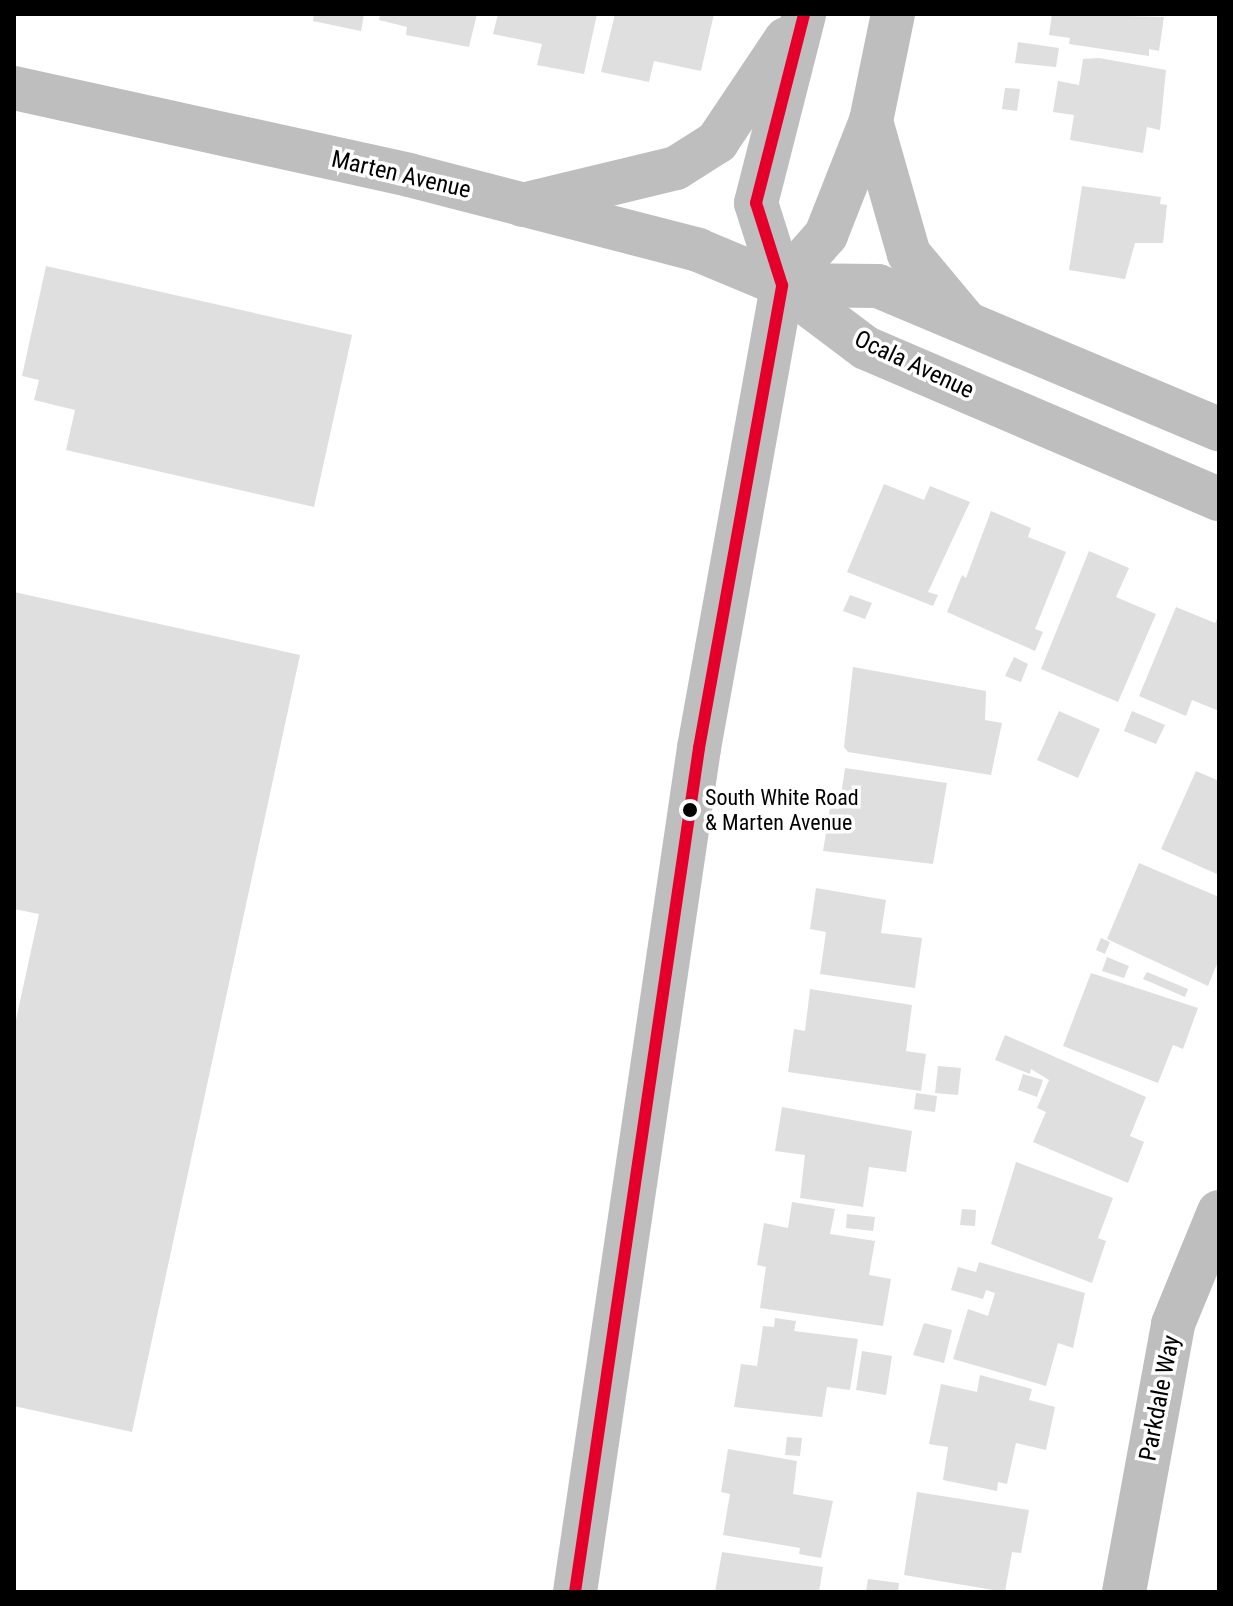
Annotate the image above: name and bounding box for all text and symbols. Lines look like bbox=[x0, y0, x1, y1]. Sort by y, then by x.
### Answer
street label: Marten Avenue bbox=[329, 145, 473, 205]
street label: Ocala Avenue bbox=[850, 325, 978, 405]
place label: South White Road & Marten Avenue bbox=[705, 784, 859, 836]
marker: South White Road & Marten Avenue bbox=[682, 802, 698, 818]
street label: Parkdale Way bbox=[1134, 1333, 1186, 1463]

